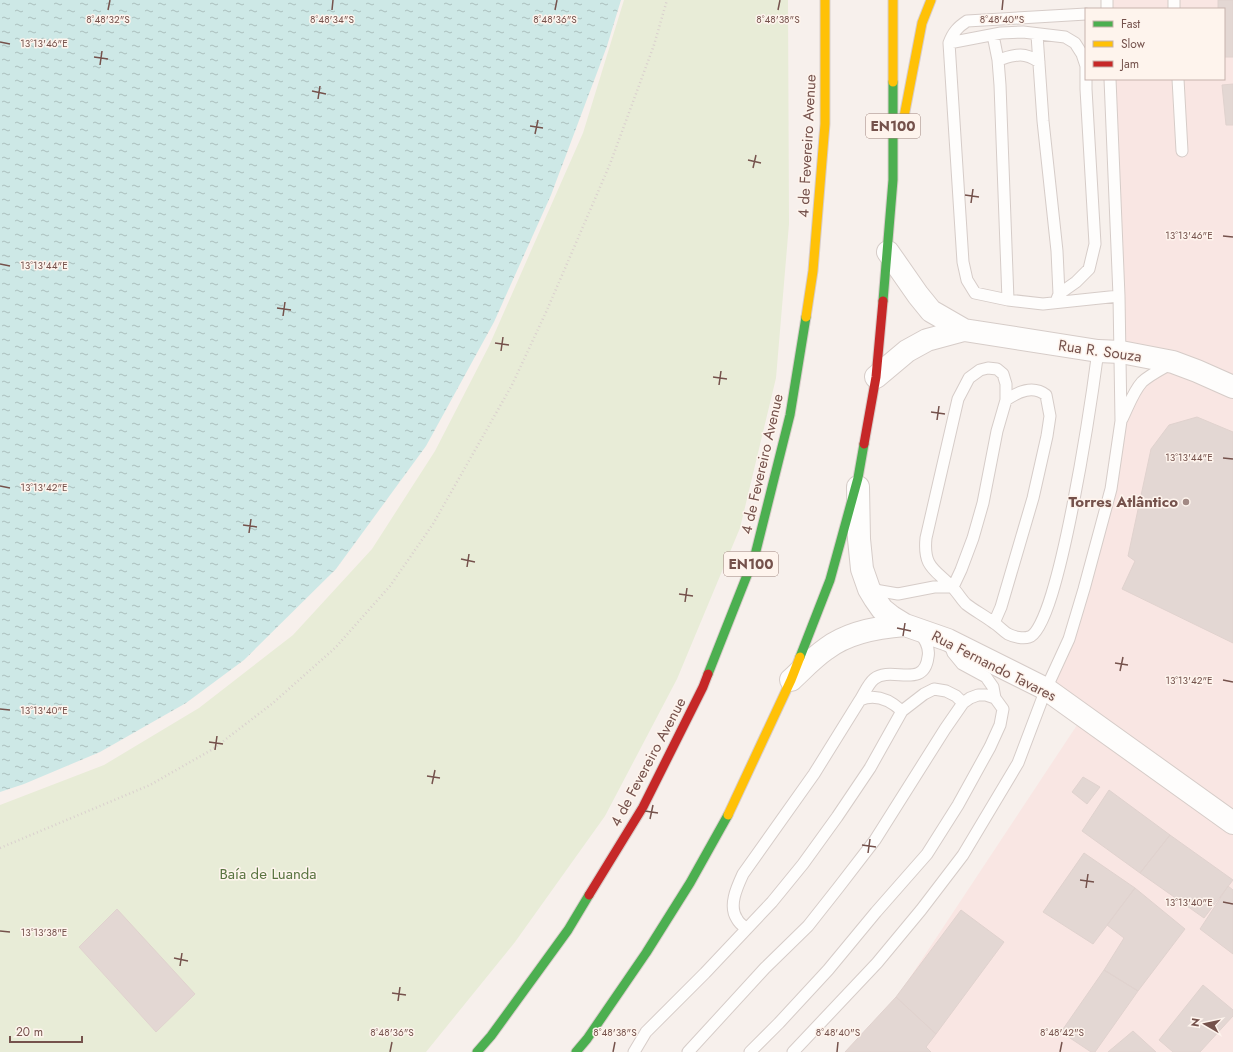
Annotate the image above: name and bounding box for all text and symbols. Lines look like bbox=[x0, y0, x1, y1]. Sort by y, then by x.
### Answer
legend bbox=[1085, 8, 1225, 80]
text: 8°48'32"S bbox=[86, 12, 130, 27]
text: 8°48'34"S bbox=[310, 12, 354, 27]
text: 8°48'36"S bbox=[533, 12, 577, 27]
text: 8°48'38"S bbox=[756, 12, 800, 27]
text: 8°48'40"S bbox=[980, 12, 1025, 27]
text: Fast bbox=[1121, 15, 1140, 33]
text: Slow bbox=[1121, 35, 1146, 53]
text: 13°13'46"E bbox=[20, 36, 68, 51]
text: Jam bbox=[1119, 55, 1139, 73]
street label: 4 de Fevereiro Avenue bbox=[792, 73, 822, 218]
road number: EN100 bbox=[866, 114, 920, 138]
text: 13°13'46"E bbox=[1165, 228, 1213, 243]
text: 13°13'44"E bbox=[20, 258, 68, 273]
street label: Rua R. Souza bbox=[1057, 334, 1143, 368]
street label: 4 de Fevereiro Avenue bbox=[735, 391, 789, 536]
text: 13°13'44"E bbox=[1165, 450, 1213, 465]
text: 13°13'42"E bbox=[20, 480, 68, 495]
place label: Torres Atlântico bbox=[1068, 491, 1178, 513]
marker: Torres Atlântico bbox=[1181, 497, 1191, 507]
road number: EN100 bbox=[724, 552, 778, 576]
street label: Rua Fernando Tavares bbox=[928, 625, 1060, 707]
text: 13°13'42"E bbox=[1165, 673, 1213, 688]
street label: 4 de Fevereiro Avenue bbox=[605, 693, 692, 831]
text: 13°13'40"E bbox=[20, 703, 68, 718]
park label: Baía de Luanda bbox=[219, 863, 317, 885]
text: 13°13'40"E bbox=[1165, 895, 1213, 910]
text: 13°13'38"E bbox=[21, 925, 67, 940]
north arrow bbox=[1185, 1004, 1225, 1044]
text: N bbox=[1187, 1017, 1204, 1028]
scale bar bbox=[10, 1018, 82, 1044]
text: 20 m bbox=[16, 1023, 43, 1041]
text: 8°48'36"S bbox=[370, 1025, 414, 1040]
text: 8°48'38"S bbox=[593, 1025, 637, 1040]
text: 8°48'40"S bbox=[816, 1025, 861, 1040]
text: 8°48'42"S bbox=[1040, 1025, 1085, 1040]

